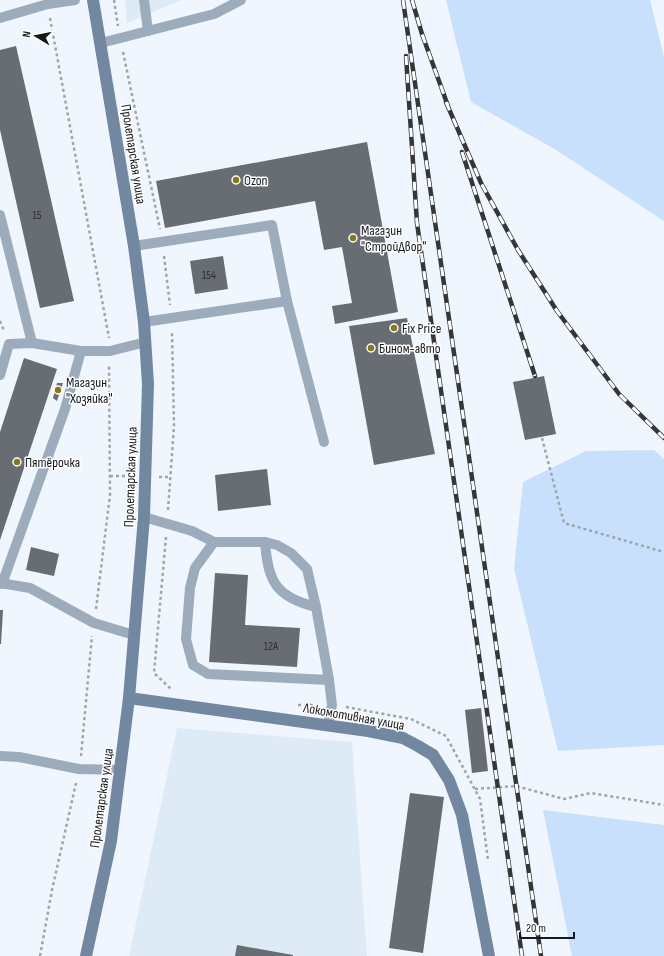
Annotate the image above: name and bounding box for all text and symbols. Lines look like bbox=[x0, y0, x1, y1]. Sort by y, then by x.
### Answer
north arrow bbox=[16, 16, 56, 56]
text: N bbox=[20, 30, 34, 38]
street label: Пролетарская улица bbox=[117, 103, 150, 205]
place label: Ozon bbox=[244, 172, 268, 189]
marker: Ozon bbox=[231, 175, 241, 185]
house number: 15 bbox=[32, 208, 42, 223]
place label: Магазин "СтройДвор" bbox=[361, 222, 426, 255]
marker: Магазин "СтройДвор" bbox=[348, 233, 358, 243]
house number: 154 bbox=[202, 268, 216, 283]
place label: Fix Price bbox=[402, 320, 441, 337]
marker: Fix Price bbox=[389, 323, 399, 333]
place label: Бином-авто bbox=[379, 340, 441, 357]
marker: Бином-авто bbox=[366, 343, 376, 353]
place label: Магазин "Хозяйка" bbox=[66, 374, 113, 407]
marker: Магазин "Хозяйка" bbox=[53, 385, 63, 395]
street label: Пролетарская улица bbox=[120, 426, 141, 528]
place label: Пятёрочка bbox=[25, 454, 80, 471]
marker: Пятёрочка bbox=[12, 457, 22, 467]
house number: 12А bbox=[264, 639, 279, 654]
street label: Локомотивная улица bbox=[301, 699, 406, 734]
street label: Пролетарская улица bbox=[86, 747, 117, 849]
scale bar bbox=[520, 914, 574, 940]
text: 20 m bbox=[526, 921, 546, 936]

